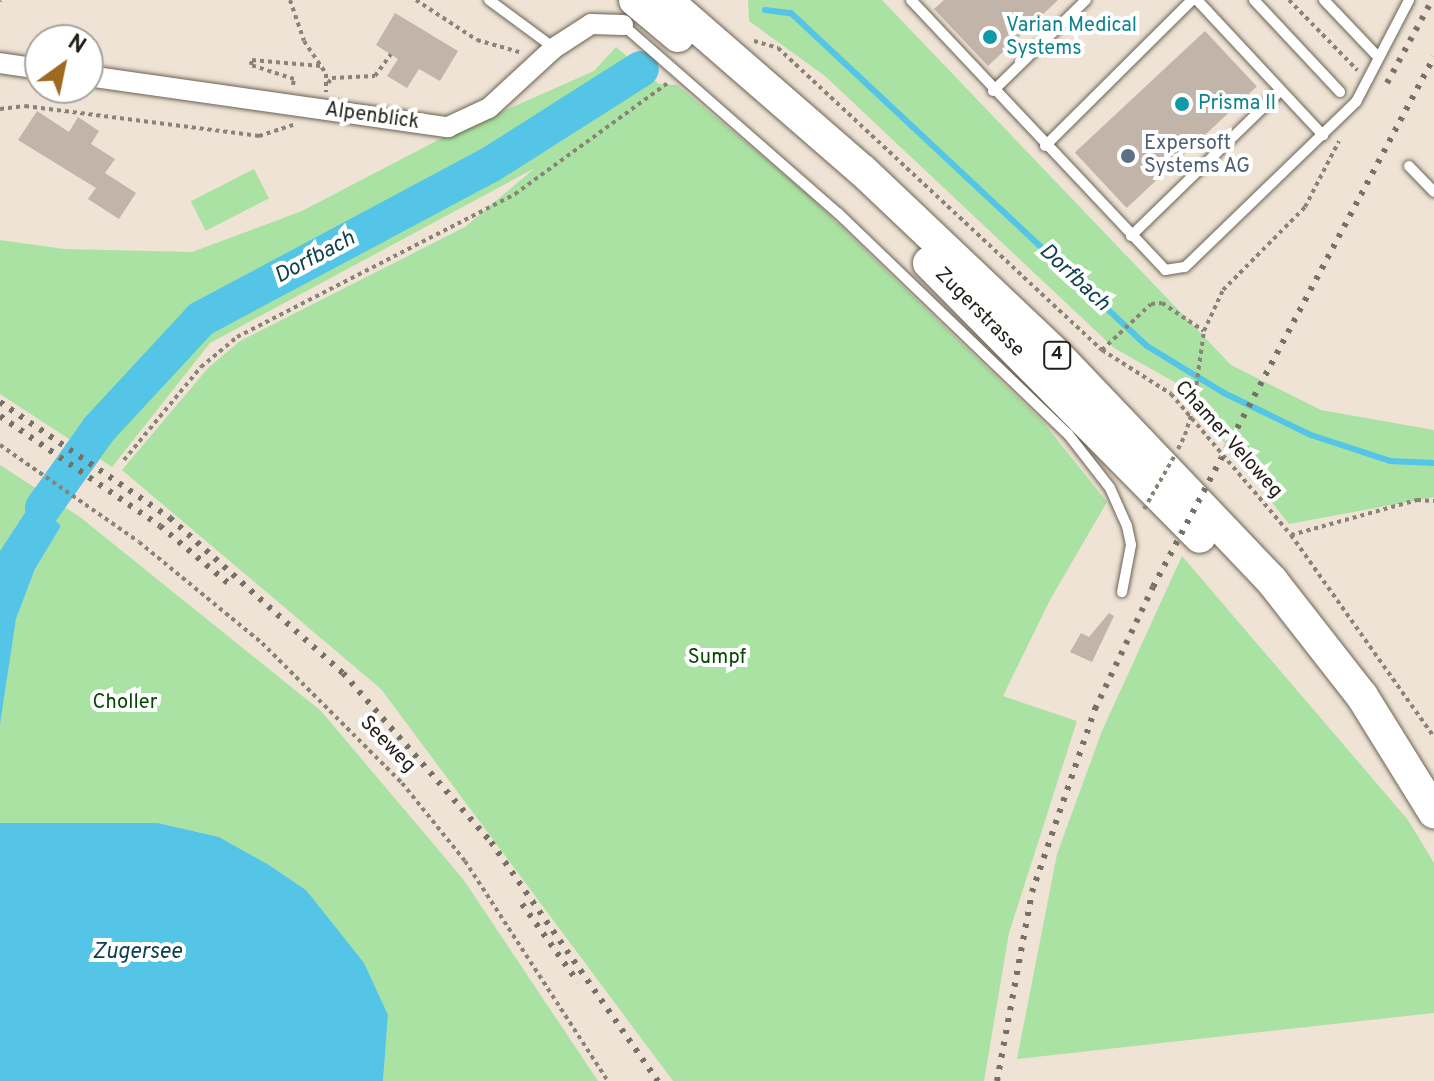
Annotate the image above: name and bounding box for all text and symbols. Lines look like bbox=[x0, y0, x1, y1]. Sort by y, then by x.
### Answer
place label: Varian Medical Systems bbox=[1006, 14, 1137, 61]
north arrow bbox=[24, 24, 104, 104]
marker: Varian Medical Systems bbox=[981, 28, 999, 46]
text: N bbox=[62, 30, 90, 61]
place label: Prisma II bbox=[1198, 92, 1276, 116]
marker: Prisma II bbox=[1173, 95, 1191, 113]
street label: Alpenblick bbox=[323, 99, 421, 135]
place label: Expersoft Systems AG bbox=[1144, 132, 1251, 179]
marker: Expersoft Systems AG bbox=[1119, 147, 1137, 165]
water label: Dorfbach bbox=[270, 226, 360, 290]
water label: Dorfbach bbox=[1033, 239, 1115, 317]
street label: Zugerstrasse bbox=[929, 263, 1029, 363]
road number: 4 bbox=[1043, 341, 1071, 369]
street label: Chamer Veloweg bbox=[1169, 376, 1287, 504]
park label: Sumpf bbox=[688, 646, 746, 670]
park label: Choller bbox=[93, 691, 157, 715]
street label: Seeweg bbox=[354, 712, 420, 778]
water label: Zugersee bbox=[92, 940, 182, 966]

